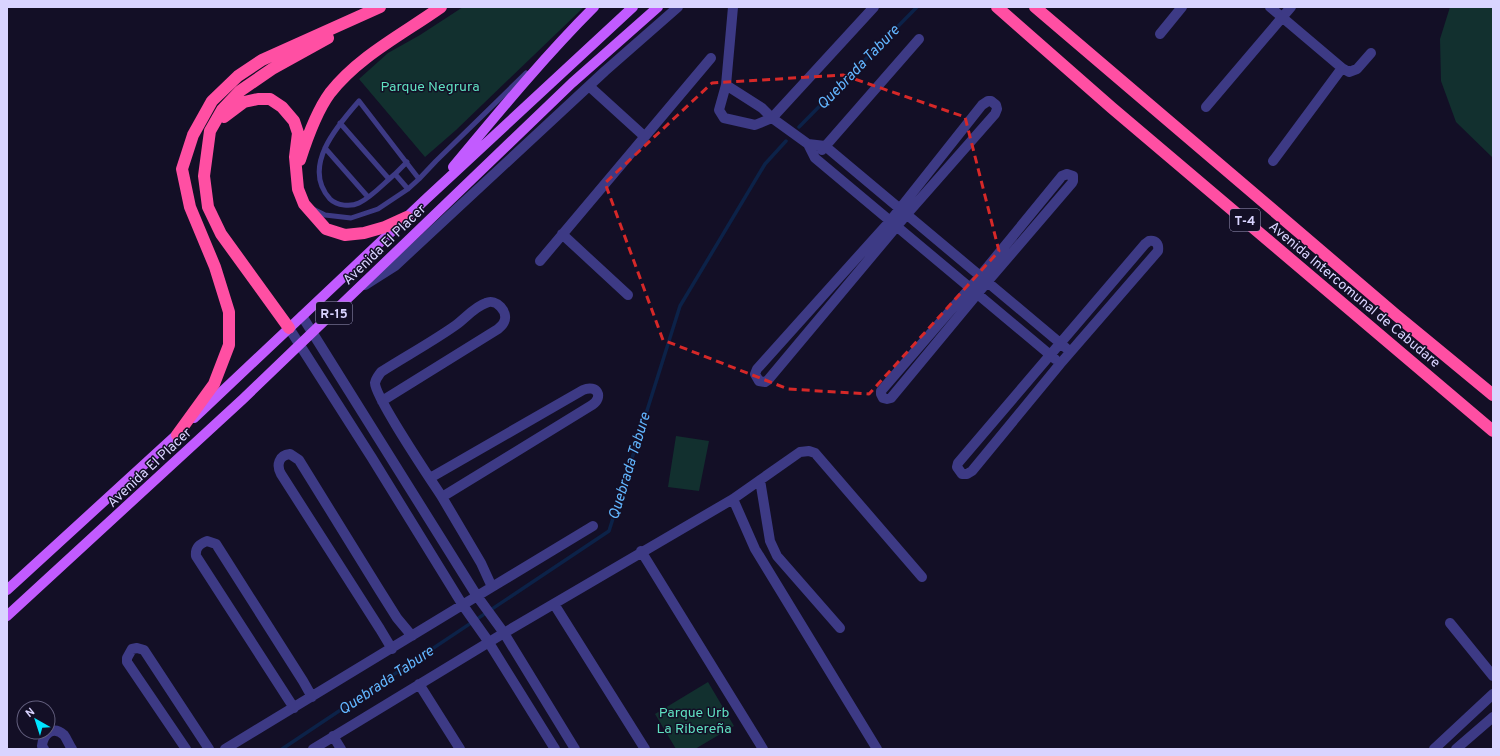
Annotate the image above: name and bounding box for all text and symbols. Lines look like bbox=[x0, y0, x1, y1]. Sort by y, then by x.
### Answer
water label: Quebrada Tabure bbox=[814, 21, 905, 115]
park label: Parque Negrura bbox=[380, 79, 480, 96]
street label: Avenida El Placer bbox=[340, 201, 431, 289]
road number: T-4 bbox=[1230, 209, 1260, 231]
street label: Avenida Intercomunal de Cabudare bbox=[1265, 218, 1443, 372]
road number: R-15 bbox=[316, 302, 352, 324]
water label: Quebrada Tabure bbox=[605, 410, 656, 522]
street label: Avenida El Placer bbox=[104, 424, 196, 512]
water label: Quebrada Tabure bbox=[336, 642, 438, 720]
north arrow bbox=[16, 700, 56, 740]
text: N bbox=[23, 705, 38, 721]
park label: Parque Urb La Ribereña bbox=[656, 705, 732, 738]

